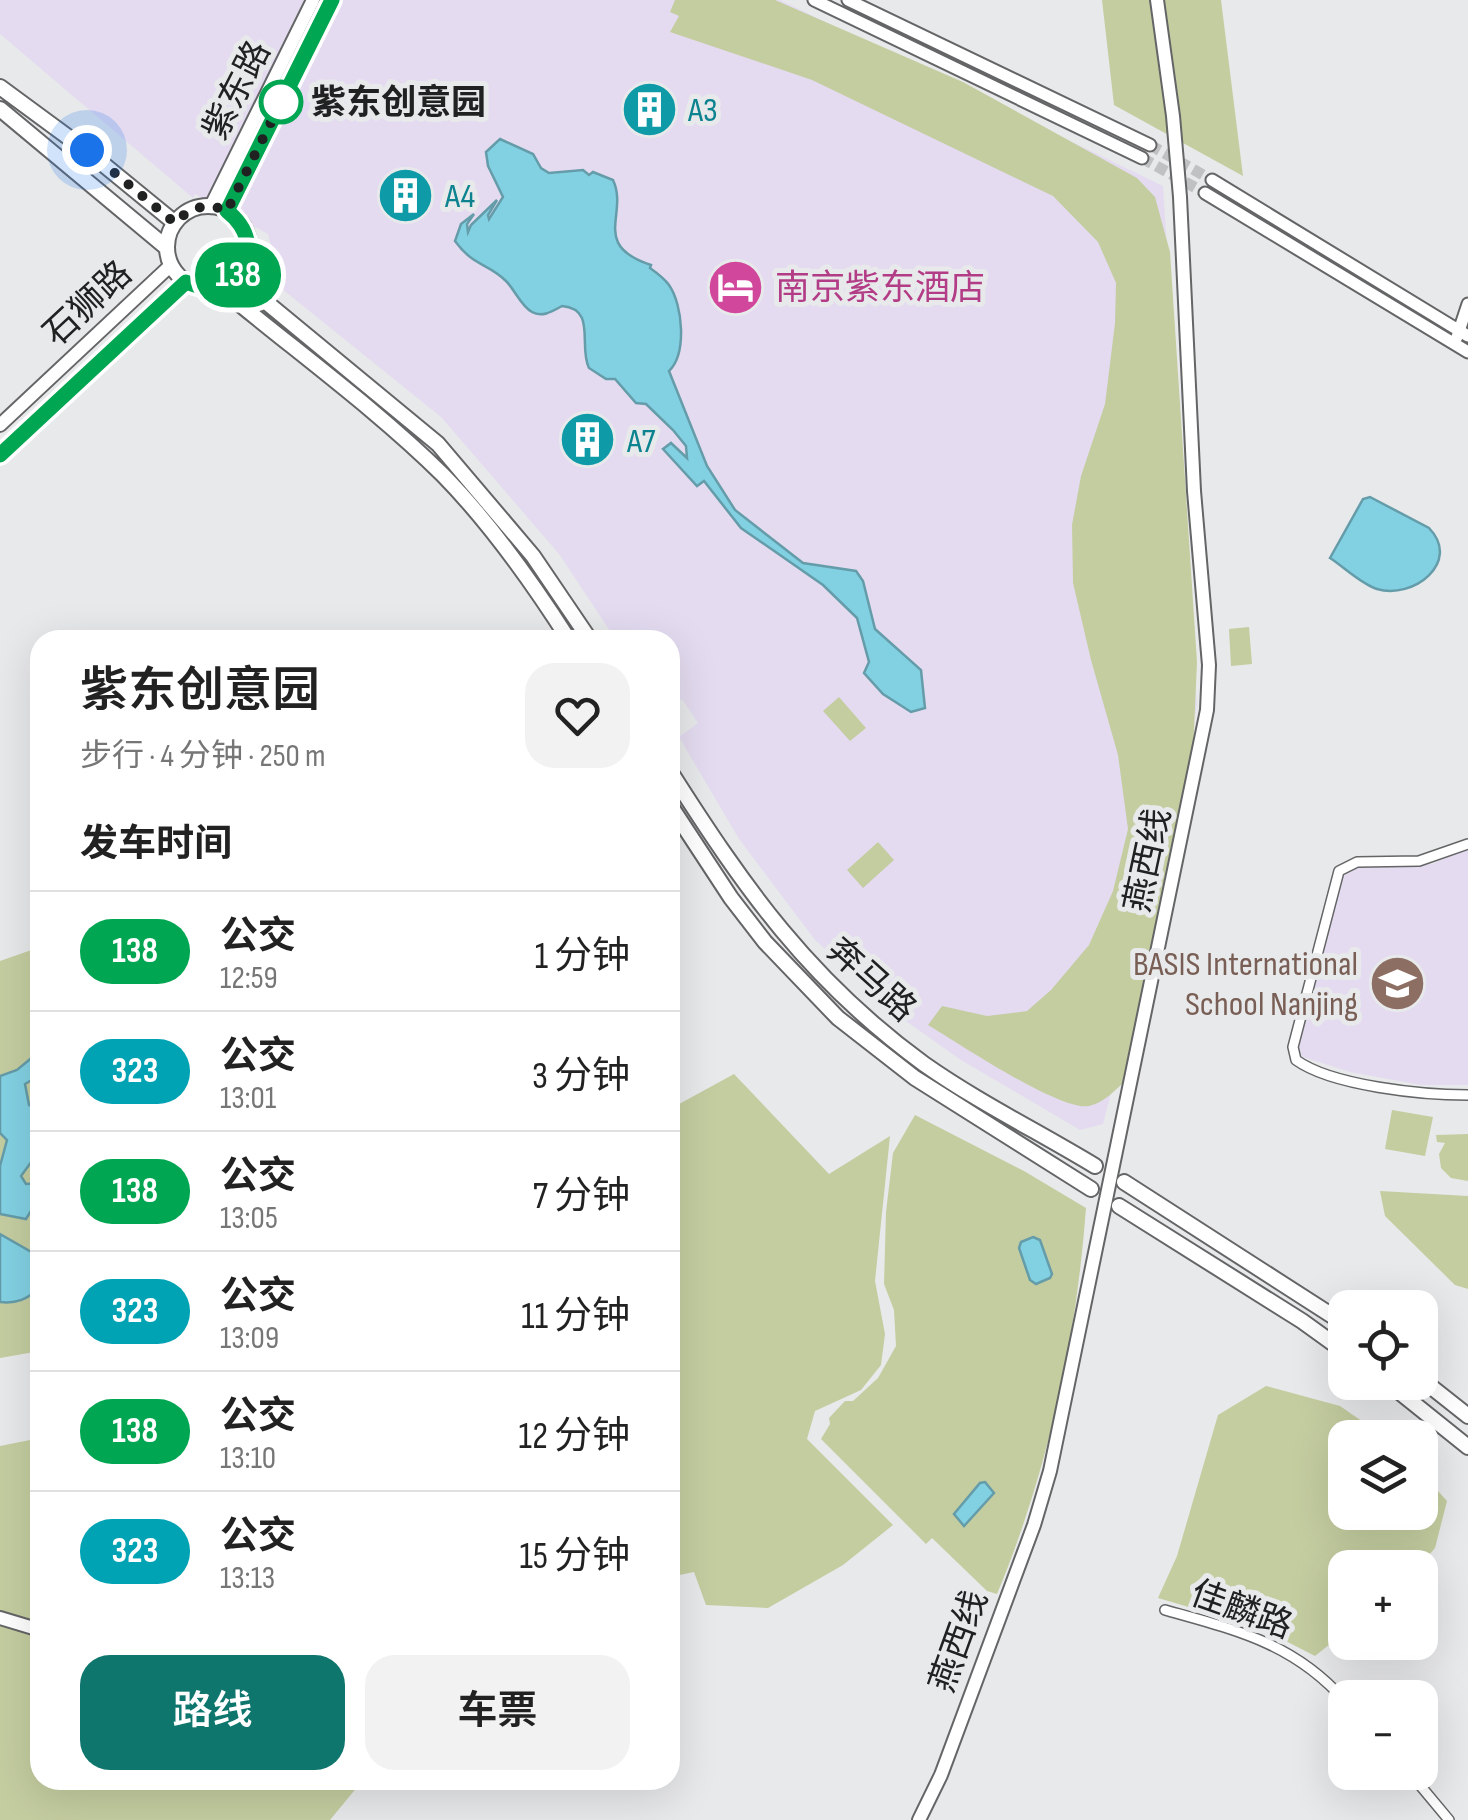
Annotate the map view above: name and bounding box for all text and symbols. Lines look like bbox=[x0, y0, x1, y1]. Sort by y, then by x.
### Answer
street label: 紫东路 bbox=[194, 34, 280, 147]
building icon: A3 bbox=[619, 79, 679, 139]
marker: 紫东创意园 bbox=[260, 81, 302, 123]
place label: 紫东创意园 bbox=[311, 82, 486, 125]
place label: A3 bbox=[687, 89, 718, 132]
your location bbox=[62, 125, 112, 175]
building icon: A4 bbox=[376, 165, 436, 225]
place label: A4 bbox=[444, 175, 475, 218]
line badge: 138 bbox=[180, 242, 296, 308]
street label: 石狮路 bbox=[35, 253, 141, 356]
text: 138 bbox=[215, 254, 261, 297]
hotel icon: 南京紫东酒店 bbox=[706, 257, 766, 317]
place label: 南京紫东酒店 bbox=[775, 267, 985, 310]
building icon: A7 bbox=[558, 410, 618, 470]
place label: A7 bbox=[626, 420, 655, 463]
text: 紫东创意园 bbox=[80, 663, 320, 720]
button: heart bbox=[525, 663, 630, 768]
text: 步行 · 4 分钟 · 250 m bbox=[80, 737, 325, 776]
street label: 燕西线 bbox=[1117, 804, 1180, 916]
text: 发车时间 bbox=[80, 822, 232, 867]
text: 公交 bbox=[220, 914, 296, 959]
street label: 奔马路 bbox=[818, 929, 924, 1031]
text: 138 bbox=[112, 930, 158, 973]
text: 1 分钟 bbox=[535, 934, 630, 979]
place label: BASIS International School Nanjing bbox=[1133, 943, 1358, 1026]
school or university icon: BASIS International School Nanjing bbox=[1367, 953, 1427, 1013]
text: 12:59 bbox=[220, 959, 278, 998]
text: 公交 bbox=[220, 1034, 296, 1079]
text: 323 bbox=[112, 1050, 158, 1093]
text: 3 分钟 bbox=[532, 1054, 630, 1099]
text: 13:01 bbox=[220, 1079, 276, 1118]
text: 公交 bbox=[220, 1154, 296, 1199]
text: 138 bbox=[112, 1170, 158, 1213]
text: 7 分钟 bbox=[533, 1174, 630, 1219]
text: 13:05 bbox=[220, 1199, 278, 1238]
text: 公交 bbox=[220, 1274, 296, 1319]
text: 323 bbox=[112, 1290, 158, 1333]
map controls bbox=[1328, 1290, 1438, 1790]
button: locate bbox=[1328, 1290, 1438, 1400]
text: 11 分钟 bbox=[521, 1294, 630, 1339]
text: 13:09 bbox=[220, 1319, 279, 1358]
text: 公交 bbox=[220, 1394, 296, 1439]
text: 138 bbox=[112, 1410, 158, 1453]
text: 12 分钟 bbox=[519, 1414, 630, 1459]
button: layers bbox=[1328, 1420, 1438, 1530]
text: 13:10 bbox=[220, 1439, 276, 1478]
text: 公交 bbox=[220, 1514, 296, 1559]
text: 323 bbox=[112, 1530, 158, 1573]
text: 15 分钟 bbox=[519, 1534, 630, 1579]
button: + bbox=[1328, 1550, 1438, 1660]
text: 13:13 bbox=[220, 1559, 275, 1598]
street label: 佳麟路 bbox=[1185, 1572, 1298, 1649]
street label: 燕西线 bbox=[921, 1585, 998, 1698]
button: 路线 bbox=[80, 1655, 345, 1770]
button: 车票 bbox=[365, 1655, 630, 1770]
button: − bbox=[1328, 1680, 1438, 1790]

